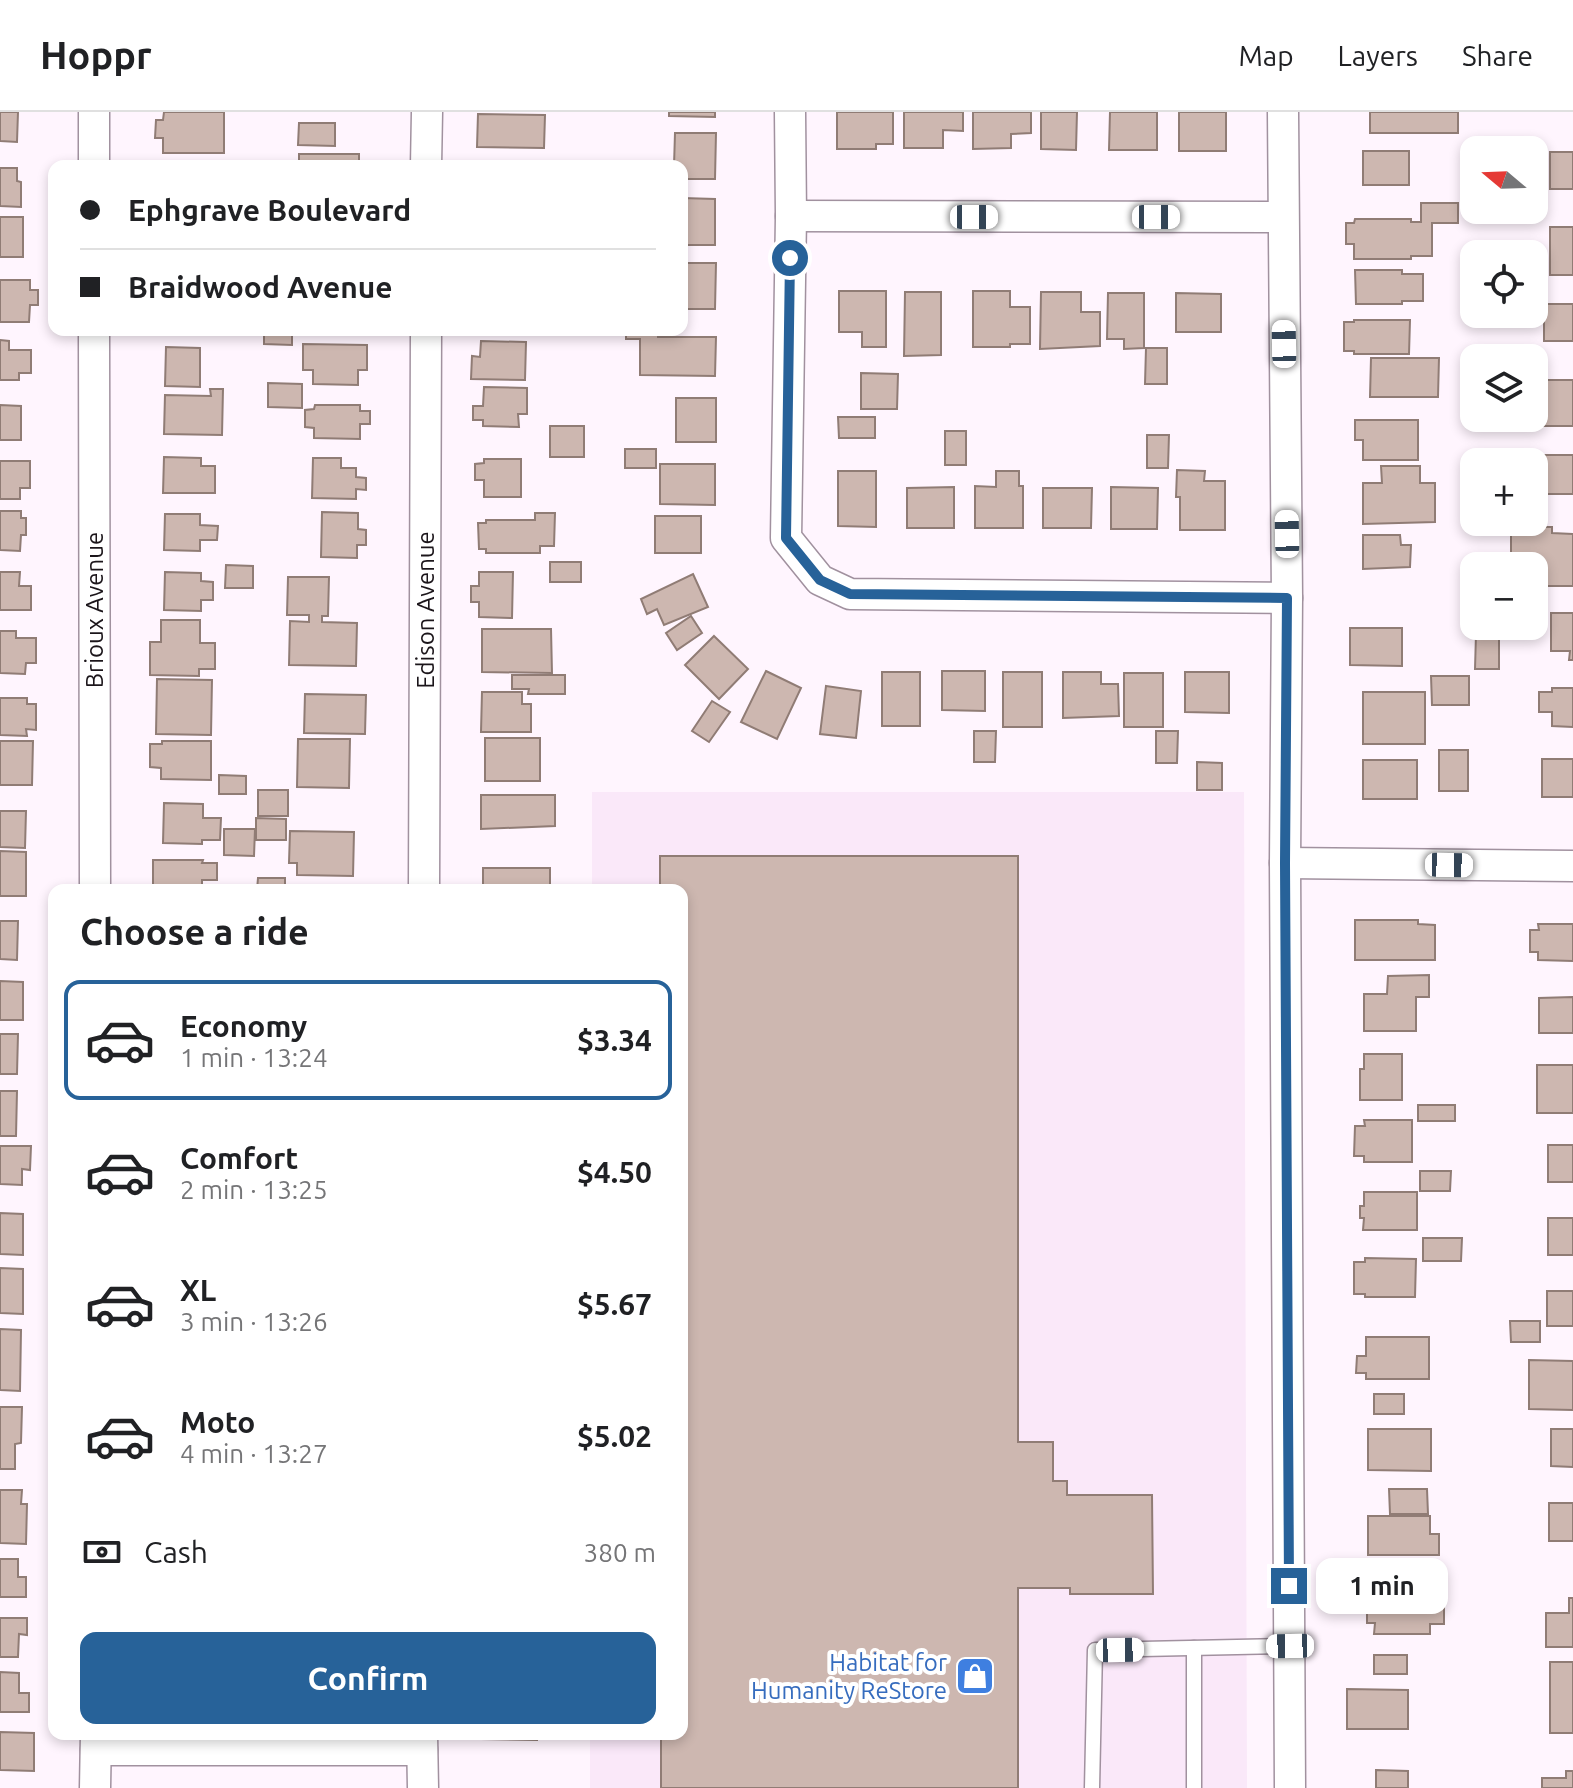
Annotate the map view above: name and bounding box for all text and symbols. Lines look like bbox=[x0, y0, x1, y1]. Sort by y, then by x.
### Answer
text: Hoppr bbox=[40, 34, 152, 76]
text: Map bbox=[1238, 40, 1294, 71]
text: Layers bbox=[1338, 40, 1418, 71]
text: Share bbox=[1462, 40, 1533, 71]
north arrow bbox=[1460, 136, 1548, 224]
map controls bbox=[1460, 136, 1548, 640]
text: Ephgrave Boulevard bbox=[128, 193, 411, 227]
car bbox=[950, 205, 998, 229]
car bbox=[1132, 205, 1180, 229]
route start bbox=[772, 240, 808, 276]
button: locate bbox=[1460, 240, 1548, 328]
text: Braidwood Avenue bbox=[128, 270, 393, 304]
car bbox=[1272, 320, 1296, 368]
button: layers bbox=[1460, 344, 1548, 432]
button: + bbox=[1460, 448, 1548, 536]
car bbox=[1275, 510, 1299, 558]
street label: Edison Avenue bbox=[412, 531, 439, 689]
street label: Brioux Avenue bbox=[81, 532, 108, 688]
button: − bbox=[1460, 552, 1548, 640]
car bbox=[1425, 853, 1473, 877]
text: Choose a ride bbox=[80, 911, 309, 952]
icon: car bbox=[84, 1004, 156, 1076]
text: Economy bbox=[180, 1009, 307, 1043]
text: $3.34 bbox=[577, 1023, 652, 1057]
text: 1 min · 13:24 bbox=[180, 1043, 328, 1072]
icon: car bbox=[84, 1136, 156, 1208]
text: Comfort bbox=[180, 1141, 298, 1175]
text: $4.50 bbox=[577, 1155, 652, 1189]
text: 2 min · 13:25 bbox=[180, 1175, 328, 1204]
icon: car bbox=[84, 1268, 156, 1340]
text: XL bbox=[180, 1273, 216, 1307]
text: $5.67 bbox=[577, 1287, 652, 1321]
text: 3 min · 13:26 bbox=[180, 1307, 328, 1336]
icon: car bbox=[84, 1400, 156, 1472]
text: Moto bbox=[180, 1405, 255, 1439]
text: $5.02 bbox=[577, 1419, 652, 1453]
text: 4 min · 13:27 bbox=[180, 1439, 328, 1468]
icon: cash bbox=[80, 1530, 124, 1574]
text: Cash bbox=[144, 1535, 208, 1569]
text: 380 m bbox=[584, 1538, 656, 1567]
callout: 1 min bbox=[1317, 1558, 1449, 1614]
route end bbox=[1271, 1568, 1307, 1604]
text: 1 min bbox=[1349, 1571, 1415, 1600]
button: Confirm bbox=[80, 1632, 656, 1724]
car bbox=[1266, 1634, 1314, 1658]
car bbox=[1096, 1638, 1144, 1662]
place label: Habitat for Humanity ReStore bbox=[751, 1649, 947, 1704]
shop icon: Habitat for Humanity ReStore bbox=[954, 1655, 996, 1697]

